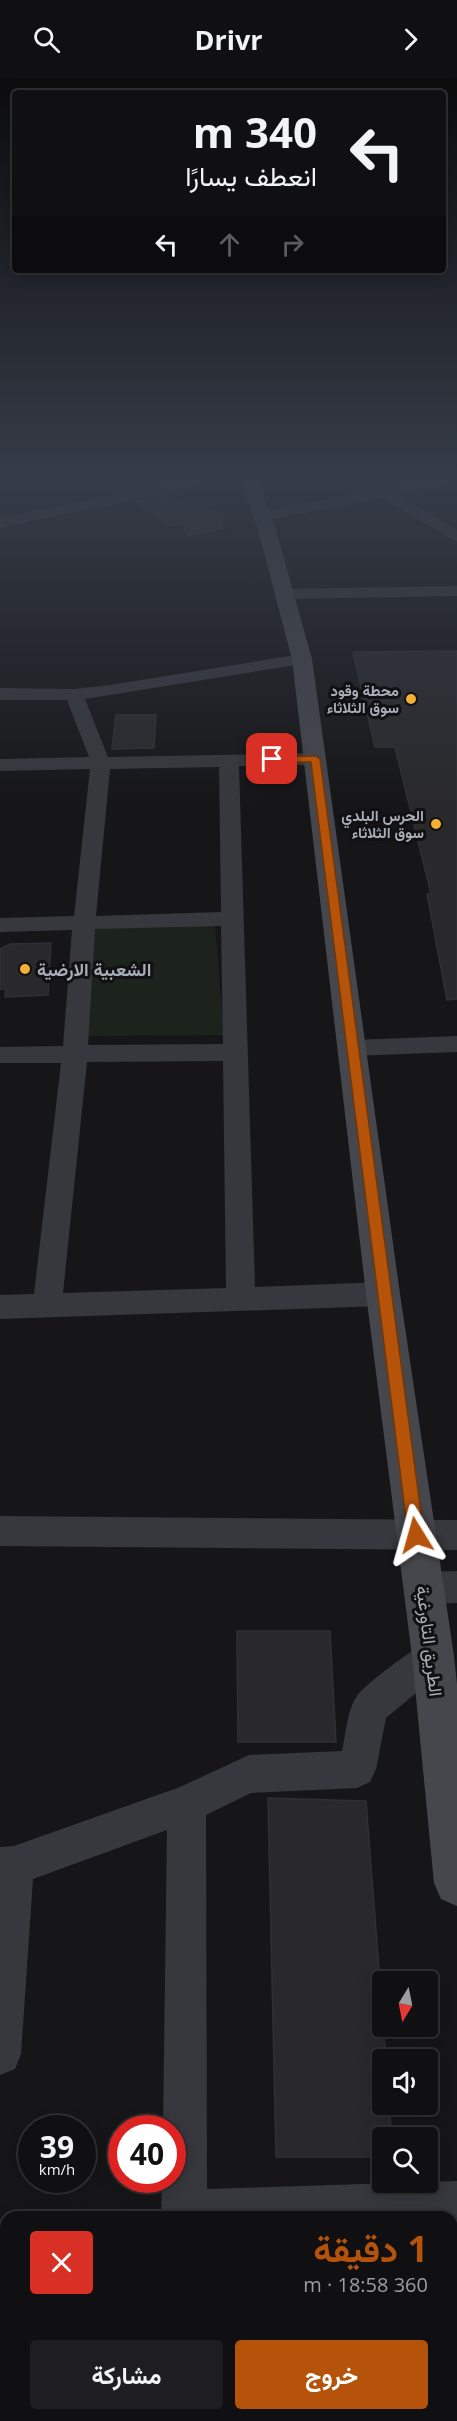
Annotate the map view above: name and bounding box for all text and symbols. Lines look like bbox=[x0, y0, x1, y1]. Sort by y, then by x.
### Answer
text: Drivr bbox=[194, 21, 263, 58]
icon: search bbox=[30, 23, 63, 56]
icon: forward bbox=[394, 23, 427, 56]
text: 340 m bbox=[193, 103, 317, 160]
icon: left bbox=[338, 114, 416, 192]
text: انعطف يسارًا bbox=[185, 157, 317, 194]
icon: left bbox=[150, 228, 183, 261]
icon: ahead bbox=[213, 228, 246, 261]
icon: right bbox=[276, 228, 309, 261]
place label: محطة وقود سوق الثلاثاء bbox=[327, 680, 399, 717]
marker: محطة وقود سوق الثلاثاء bbox=[404, 692, 418, 706]
pin bbox=[246, 733, 297, 784]
icon: arrive bbox=[255, 742, 288, 775]
place label: الحرس البلدي سوق الثلاثاء bbox=[341, 805, 424, 842]
marker: الحرس البلدي سوق الثلاثاء bbox=[429, 817, 443, 831]
place label: الشعبية الارضية bbox=[37, 957, 151, 981]
marker: الشعبية الارضية bbox=[18, 962, 32, 976]
position arrow bbox=[384, 1503, 448, 1567]
street label: الطريق التاورغية bbox=[411, 1584, 449, 1698]
north arrow bbox=[372, 1971, 438, 2037]
map controls bbox=[372, 1971, 438, 2193]
button: sound bbox=[372, 2049, 438, 2115]
speed limit sign: 40 bbox=[108, 2115, 186, 2193]
text: 39 bbox=[40, 2126, 74, 2167]
button: search bbox=[372, 2127, 438, 2193]
text: km/h bbox=[39, 2159, 75, 2179]
text: 1 دقيقة bbox=[313, 2224, 428, 2273]
button: close bbox=[30, 2231, 93, 2294]
text: 360 m · 18:58 bbox=[303, 2271, 428, 2298]
button: مشاركة bbox=[30, 2340, 223, 2409]
button: خروج bbox=[235, 2340, 428, 2409]

